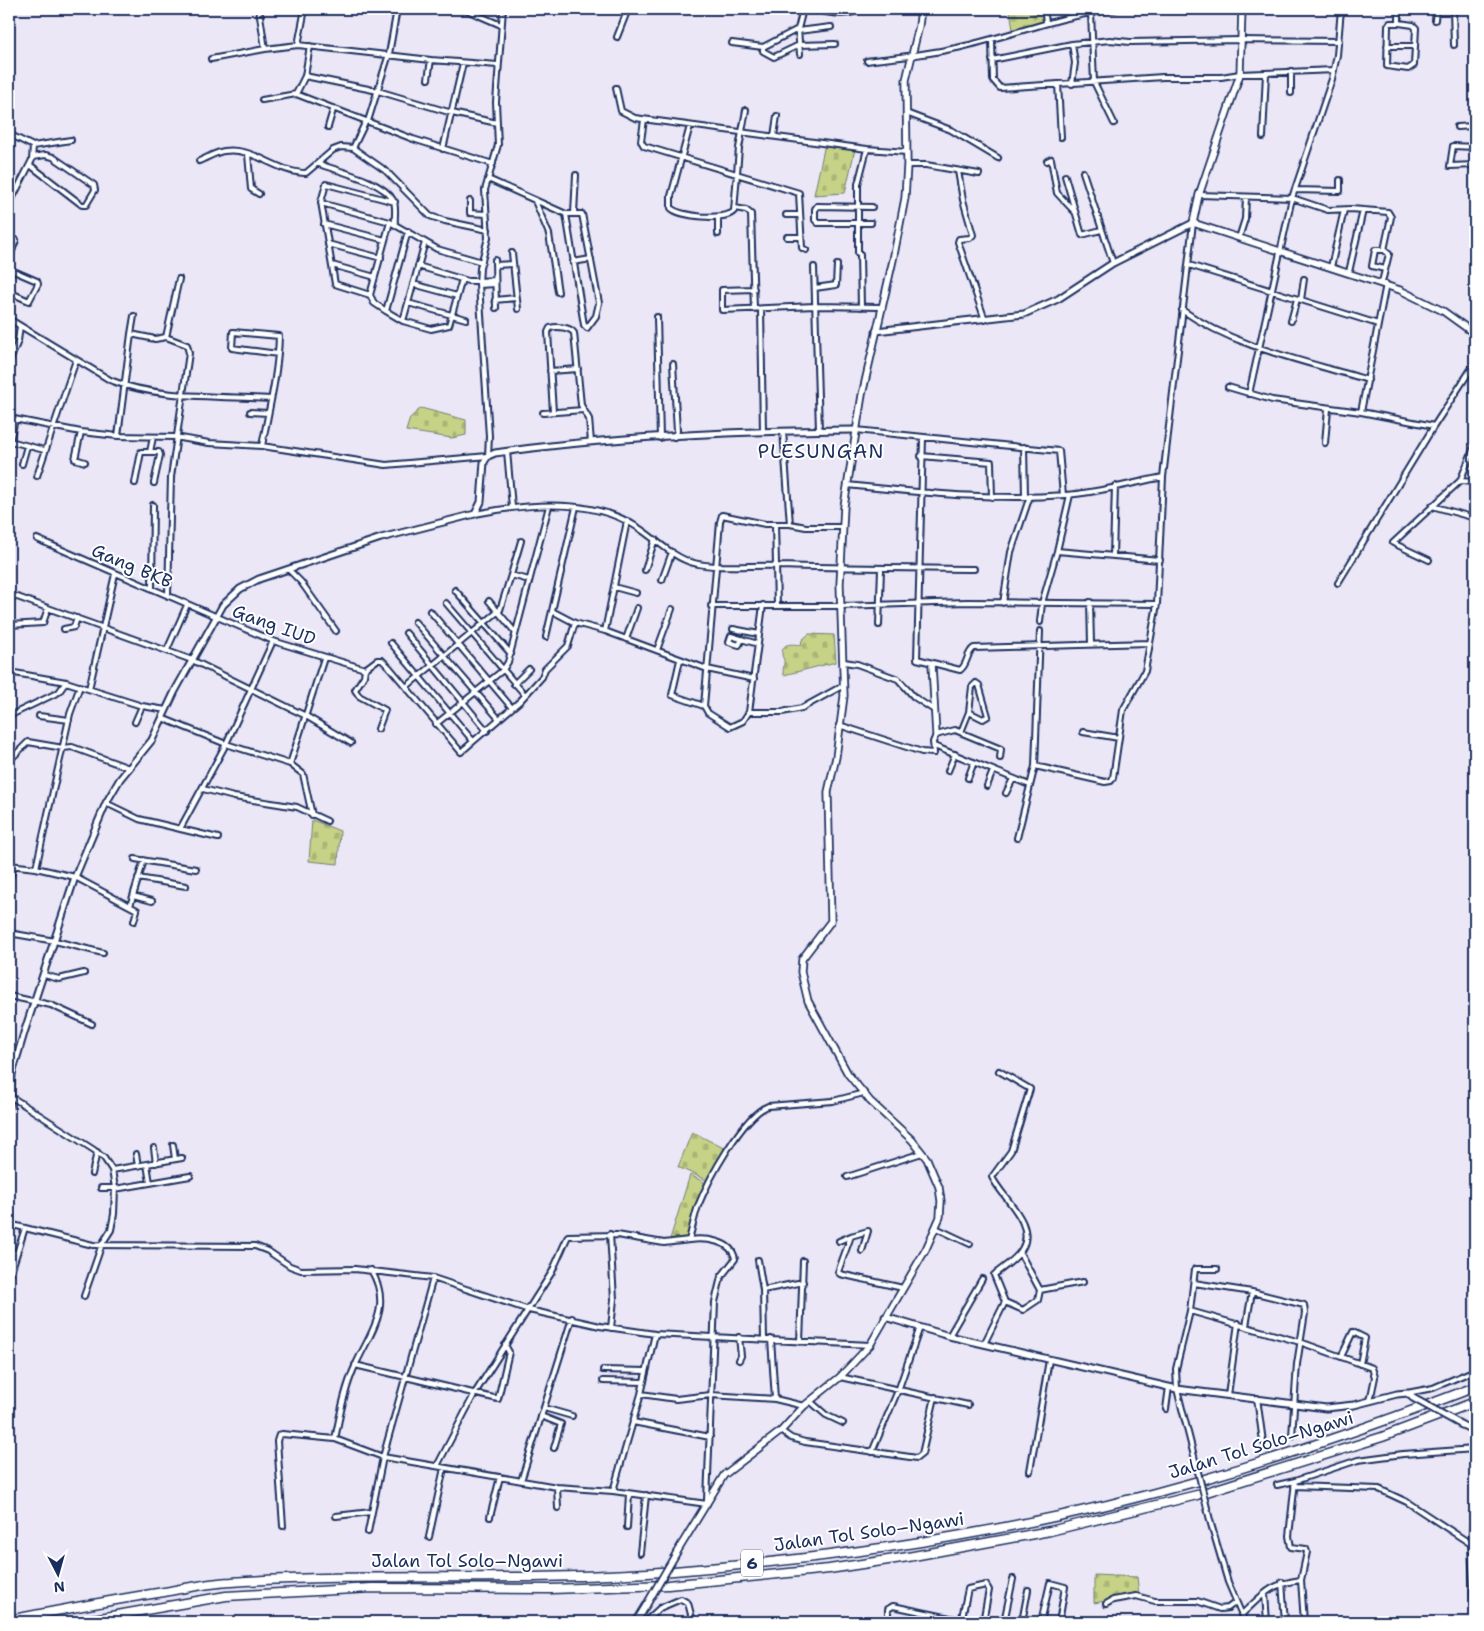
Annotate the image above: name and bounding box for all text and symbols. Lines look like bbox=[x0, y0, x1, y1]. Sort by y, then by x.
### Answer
district label: PLESUNGAN bbox=[757, 438, 885, 464]
street label: Gang BKB bbox=[88, 538, 176, 594]
street label: Gang IUD bbox=[229, 599, 319, 651]
street label: Jalan Tol Solo–Ngawi bbox=[1166, 1405, 1356, 1485]
street label: Jalan Tol Solo–Ngawi bbox=[772, 1507, 966, 1557]
north arrow bbox=[32, 1548, 82, 1598]
street label: Jalan Tol Solo–Ngawi bbox=[371, 1549, 563, 1573]
road number: 6 bbox=[741, 1550, 763, 1576]
text: N bbox=[53, 1577, 66, 1596]

